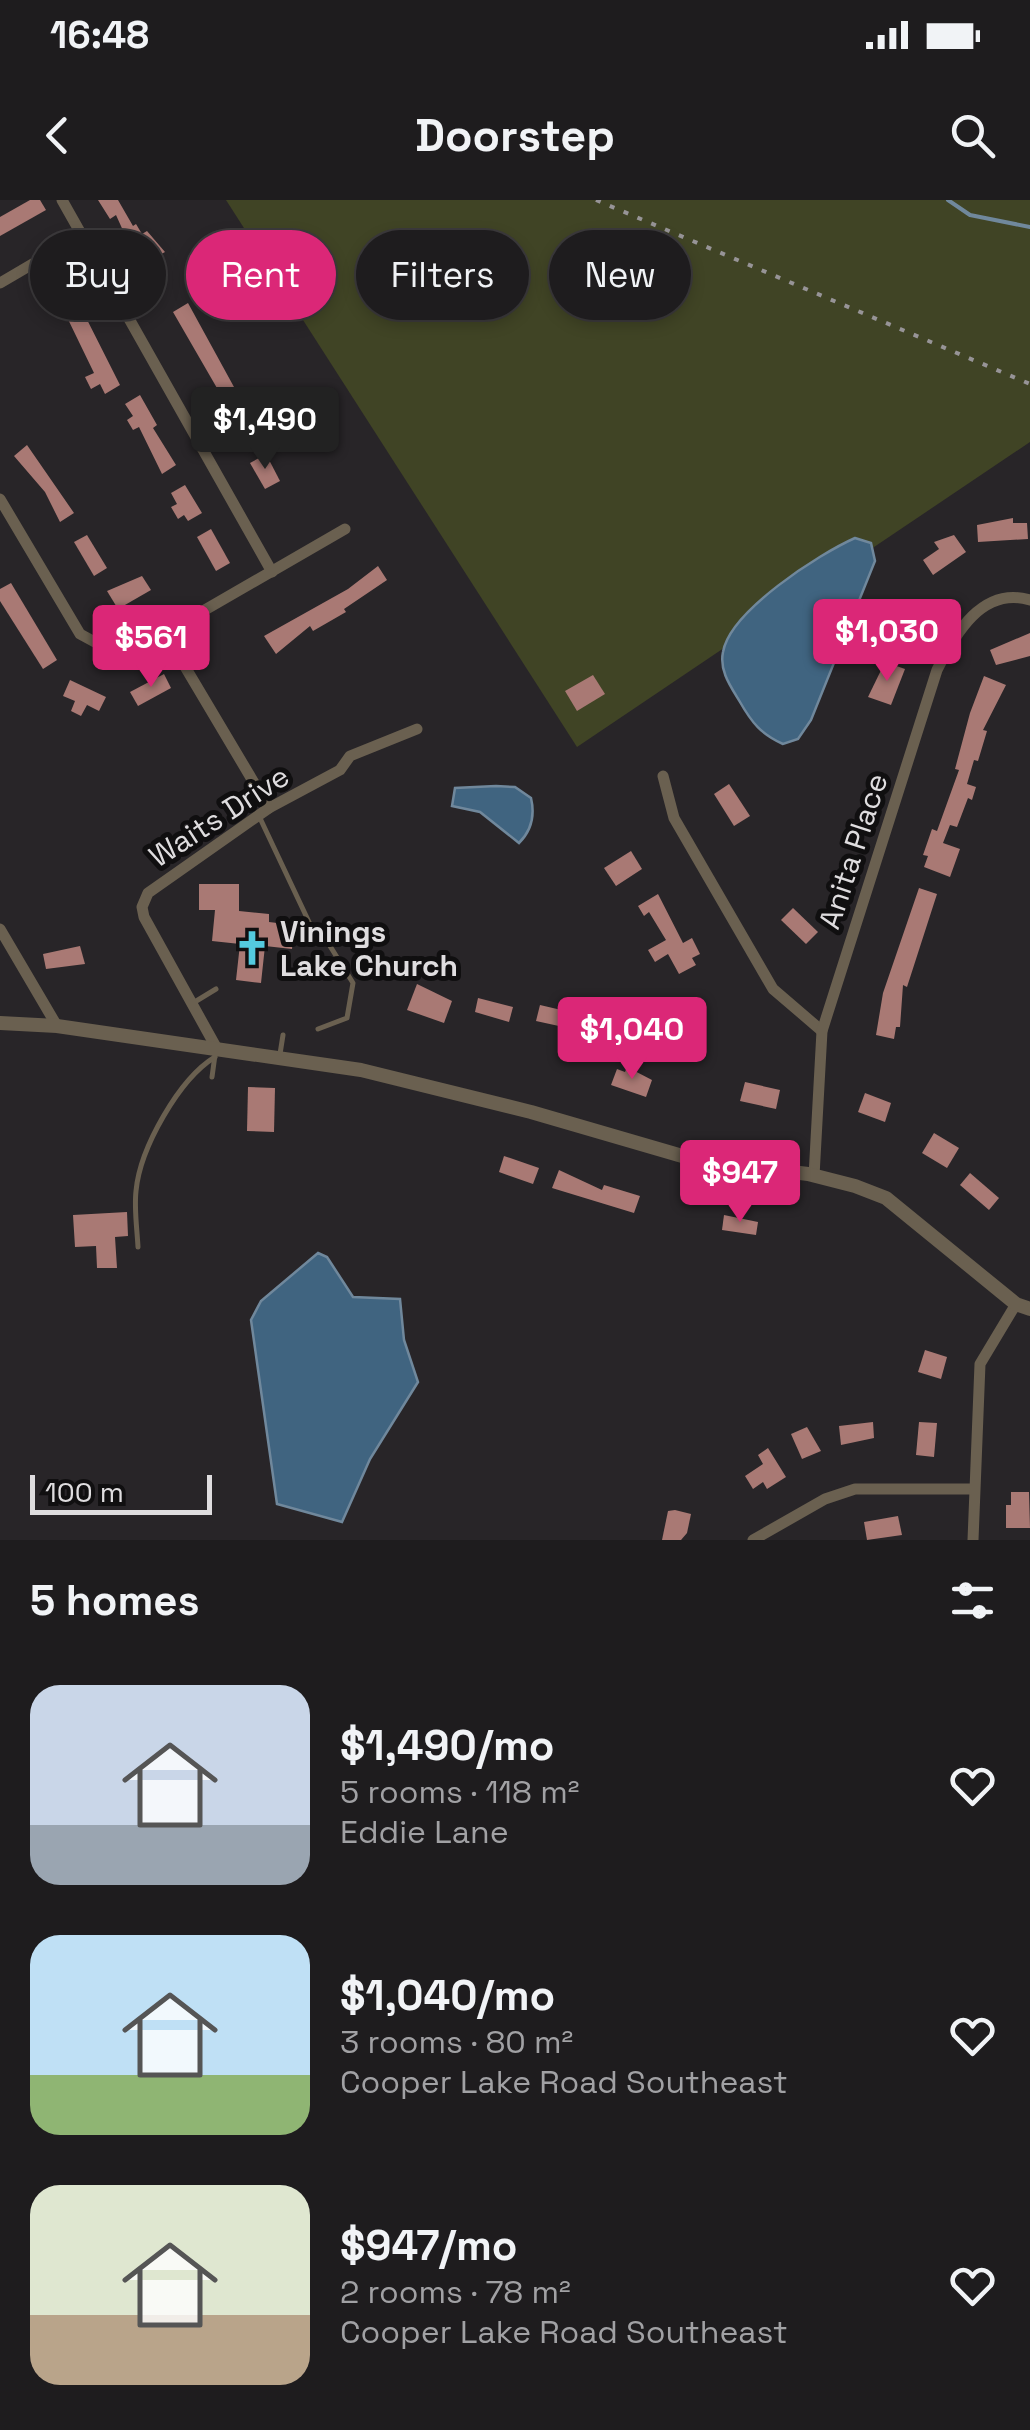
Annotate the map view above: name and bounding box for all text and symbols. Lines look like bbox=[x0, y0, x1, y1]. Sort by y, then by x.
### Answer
text: 16:48 bbox=[50, 11, 149, 59]
text: Doorstep bbox=[415, 107, 615, 164]
icon: back bbox=[30, 108, 85, 163]
icon: search bbox=[945, 108, 1000, 163]
chip: Buy bbox=[30, 230, 166, 320]
chip: Rent bbox=[186, 230, 336, 320]
chip: Filters bbox=[356, 230, 529, 320]
chip: New bbox=[549, 230, 691, 320]
pin: $1,490 bbox=[184, 387, 346, 472]
text: $1,490 bbox=[213, 399, 317, 439]
pin: $1,030 bbox=[806, 599, 968, 684]
pin: $561 bbox=[92, 605, 210, 690]
text: $1,030 bbox=[835, 611, 939, 651]
text: $561 bbox=[115, 617, 187, 657]
street label: Waits Drive bbox=[141, 756, 297, 876]
street label: Anita Place bbox=[810, 768, 896, 934]
place label: Vinings Lake Church bbox=[280, 912, 458, 985]
church icon: Vinings Lake Church bbox=[233, 929, 271, 967]
pin: $1,040 bbox=[551, 997, 713, 1082]
text: $1,040 bbox=[580, 1009, 684, 1049]
pin: $947 bbox=[681, 1140, 799, 1225]
text: $947 bbox=[702, 1152, 778, 1192]
scale bar bbox=[30, 1470, 212, 1514]
text: 100 m bbox=[45, 1474, 124, 1510]
icon: filters bbox=[945, 1573, 1000, 1628]
text: 5 homes bbox=[30, 1574, 200, 1627]
text: $1,490/mo bbox=[340, 1719, 555, 1772]
icon: home bbox=[110, 1725, 230, 1845]
icon: heart bbox=[945, 1758, 1000, 1813]
text: 5 rooms · 118 m² bbox=[340, 1772, 579, 1812]
text: Eddie Lane bbox=[340, 1812, 509, 1852]
text: $1,040/mo bbox=[340, 1969, 555, 2022]
icon: home bbox=[110, 1975, 230, 2095]
icon: heart bbox=[945, 2008, 1000, 2063]
text: 3 rooms · 80 m² bbox=[340, 2022, 573, 2062]
text: Cooper Lake Road Southeast bbox=[340, 2062, 788, 2102]
text: $947/mo bbox=[340, 2219, 518, 2272]
icon: home bbox=[110, 2225, 230, 2345]
icon: heart bbox=[945, 2258, 1000, 2313]
text: 2 rooms · 78 m² bbox=[340, 2272, 571, 2312]
text: Cooper Lake Road Southeast bbox=[340, 2312, 788, 2352]

